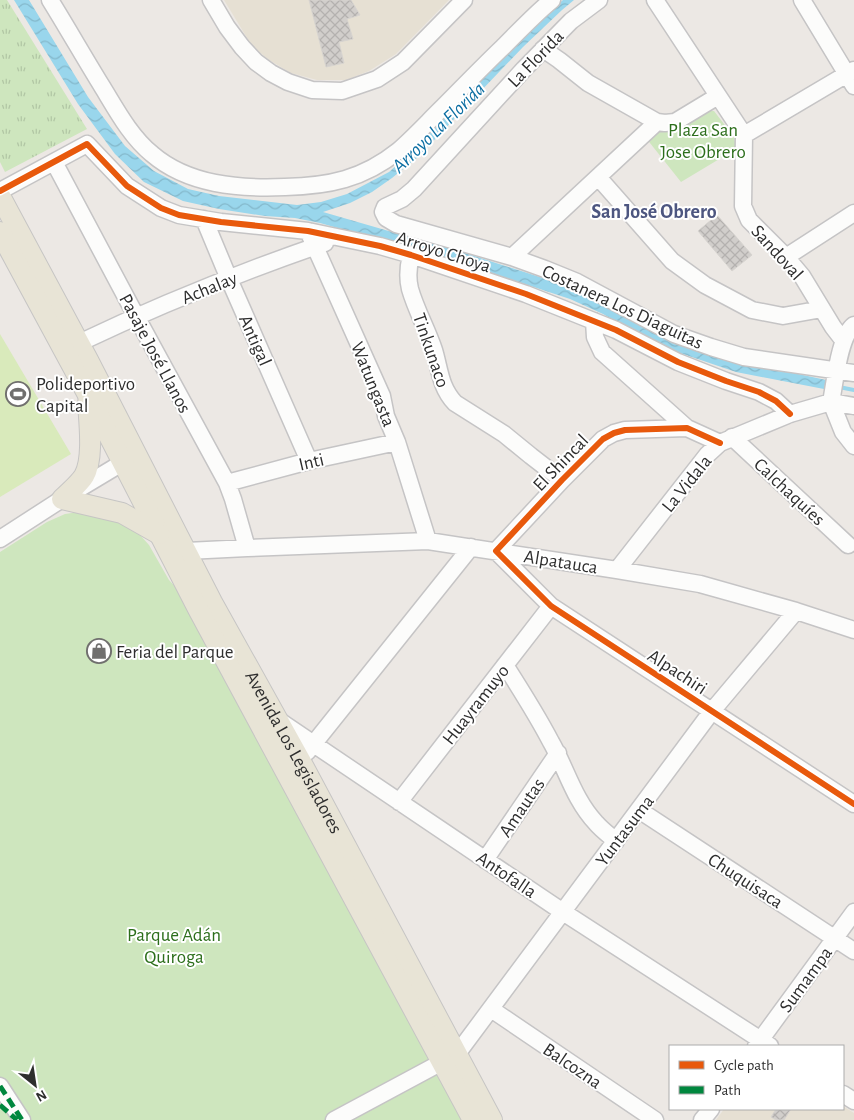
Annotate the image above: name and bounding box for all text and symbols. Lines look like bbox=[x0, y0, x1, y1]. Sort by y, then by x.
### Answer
street label: La Florida bbox=[505, 27, 568, 91]
water label: Arroyo La Florida bbox=[388, 79, 489, 177]
park label: Plaza San Jose Obrero bbox=[660, 121, 746, 162]
district label: San José Obrero bbox=[591, 202, 717, 222]
street label: Sandoval bbox=[747, 222, 806, 284]
street label: Arroyo Choya bbox=[394, 228, 493, 277]
street label: Costanera Los Diaguitas bbox=[539, 262, 706, 353]
street label: Achalay bbox=[179, 269, 240, 308]
street label: Pasaje José Llanos bbox=[115, 291, 194, 416]
street label: Tinkunaco bbox=[409, 311, 452, 390]
street label: Antigal bbox=[235, 312, 274, 369]
street label: Watungasta bbox=[347, 339, 398, 430]
place label: Polideportivo Capital bbox=[36, 375, 135, 416]
sports icon: Polideportivo Capital bbox=[5, 381, 31, 407]
street label: El Shincal bbox=[530, 431, 592, 495]
street label: Inti bbox=[297, 450, 326, 475]
street label: La Vidala bbox=[659, 452, 716, 516]
street label: Calchaquíes bbox=[750, 455, 828, 529]
street label: Alpatauca bbox=[522, 547, 599, 578]
shop icon: Feria del Parque bbox=[86, 638, 112, 664]
place label: Feria del Parque bbox=[116, 643, 234, 662]
street label: Alpachiri bbox=[644, 646, 710, 698]
street label: Huayramuyo bbox=[439, 661, 513, 748]
street label: Avenida Los Legisladores bbox=[241, 668, 345, 837]
street label: Amautas bbox=[496, 775, 549, 841]
street label: Yuntasuma bbox=[592, 792, 658, 870]
street label: Antofalla bbox=[473, 848, 540, 902]
street label: Chuquisaca bbox=[704, 850, 786, 913]
park label: Parque Adán Quiroga bbox=[127, 926, 221, 967]
street label: Sumampa bbox=[776, 943, 836, 1016]
street label: Balcozna bbox=[539, 1040, 605, 1093]
legend bbox=[669, 1045, 844, 1110]
text: Cycle path bbox=[714, 1058, 774, 1073]
north arrow bbox=[10, 1060, 60, 1110]
text: Path bbox=[714, 1083, 741, 1098]
text: N bbox=[33, 1087, 49, 1104]

